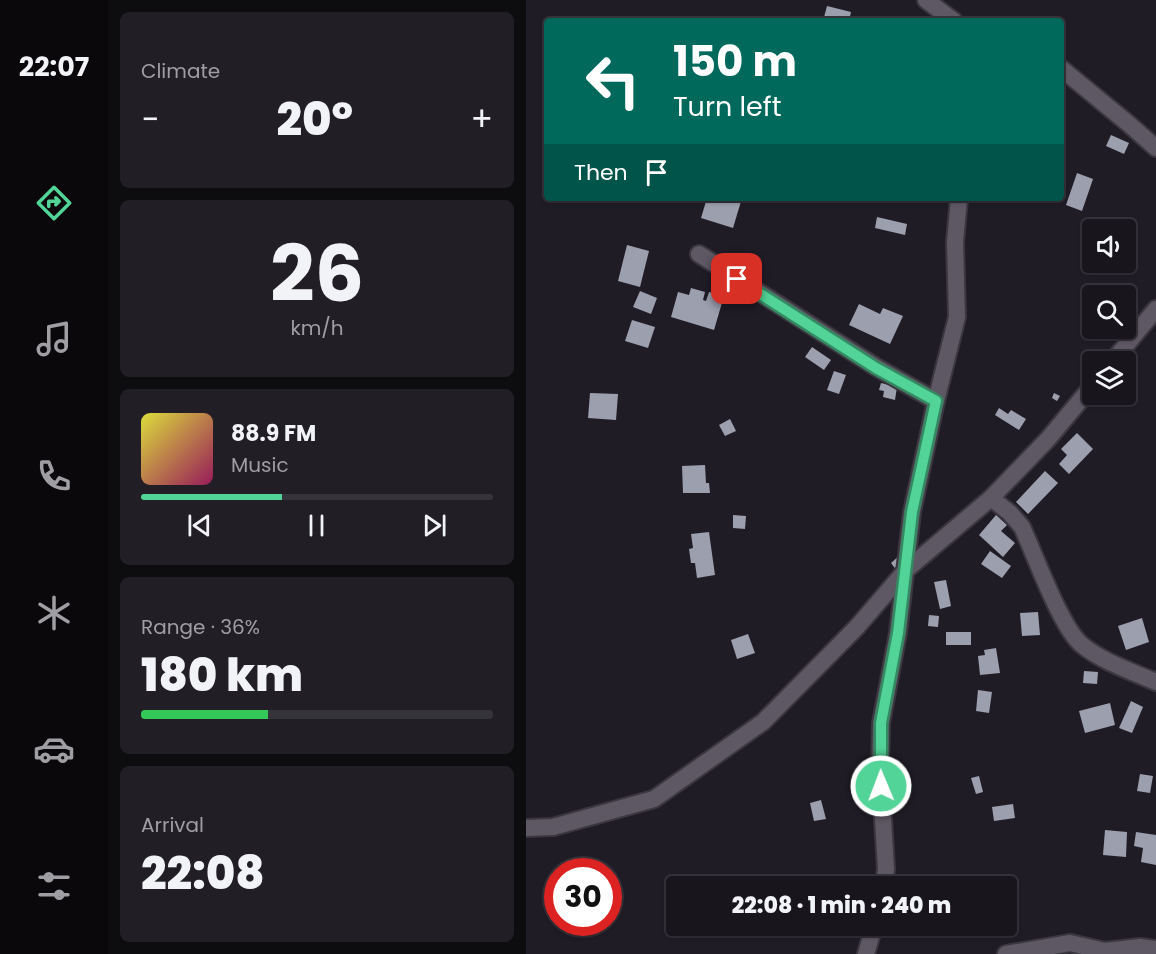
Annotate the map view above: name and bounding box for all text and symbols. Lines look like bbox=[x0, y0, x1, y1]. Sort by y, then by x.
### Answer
text: 150 m bbox=[673, 32, 797, 91]
icon: left bbox=[574, 42, 652, 120]
text: 22:07 bbox=[19, 48, 89, 85]
text: Climate bbox=[141, 57, 220, 85]
text: 20° bbox=[276, 88, 353, 151]
text: Turn left bbox=[673, 88, 782, 125]
text: − bbox=[141, 96, 159, 143]
text: + bbox=[470, 96, 493, 143]
icon: arrive bbox=[640, 156, 673, 189]
text: Then bbox=[574, 157, 628, 188]
icon: directions bbox=[33, 182, 75, 224]
text: 26 bbox=[270, 219, 364, 328]
map controls bbox=[1082, 219, 1136, 405]
button: sound bbox=[1082, 219, 1136, 273]
pin bbox=[711, 253, 762, 304]
icon: arrive bbox=[720, 262, 753, 295]
button: search bbox=[1082, 285, 1136, 339]
text: km/h bbox=[290, 314, 344, 342]
icon: music bbox=[33, 318, 75, 360]
button: layers bbox=[1082, 351, 1136, 405]
text: 88.9 FM bbox=[231, 418, 316, 449]
text: Music bbox=[231, 451, 289, 479]
icon: phone bbox=[33, 455, 75, 497]
icon: previous bbox=[183, 509, 216, 542]
icon: pause bbox=[300, 509, 333, 542]
icon: next bbox=[418, 509, 451, 542]
icon: climate bbox=[33, 592, 75, 634]
text: Range · 36% bbox=[141, 613, 260, 641]
text: 180 km bbox=[141, 644, 303, 707]
icon: car bbox=[33, 728, 75, 770]
position arrow bbox=[849, 754, 913, 818]
text: Arrival bbox=[141, 811, 204, 839]
text: 22:08 bbox=[141, 842, 265, 905]
speed limit sign: 30 bbox=[544, 858, 622, 936]
icon: filters bbox=[33, 865, 75, 907]
text: 22:08 · 1 min · 240 m bbox=[732, 890, 951, 921]

